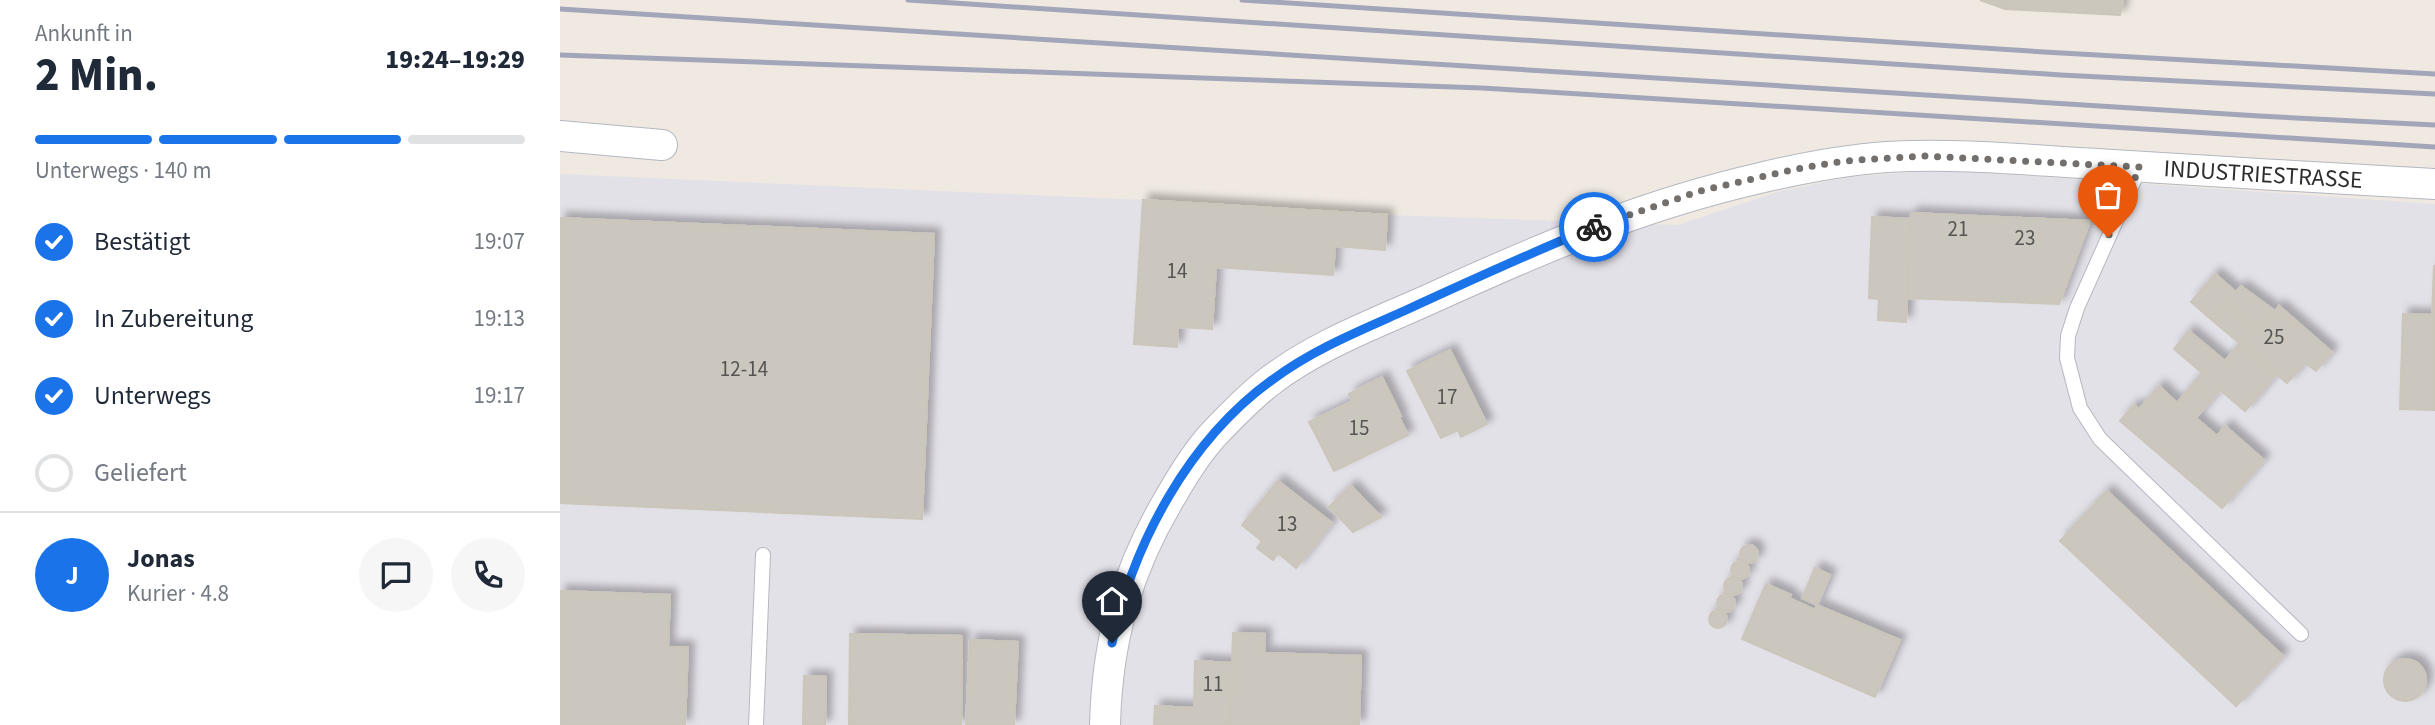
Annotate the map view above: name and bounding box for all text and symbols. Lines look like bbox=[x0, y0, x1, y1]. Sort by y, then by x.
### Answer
text: Ankunft in bbox=[35, 17, 133, 50]
text: 19:24–19:29 bbox=[385, 41, 525, 78]
text: 2 Min. bbox=[35, 43, 158, 108]
street label: INDUSTRIESTRASSE bbox=[2163, 151, 2364, 197]
text: Unterwegs · 140 m bbox=[35, 154, 211, 187]
pin bbox=[2078, 165, 2138, 237]
icon: bag bbox=[2089, 176, 2127, 214]
courier bbox=[1559, 192, 1629, 262]
icon: bike bbox=[1575, 208, 1613, 246]
house number: 21 bbox=[1948, 214, 1968, 244]
icon: check bbox=[35, 223, 73, 261]
text: Bestätigt bbox=[94, 223, 191, 260]
house number: 23 bbox=[2015, 223, 2035, 253]
text: 19:07 bbox=[474, 225, 525, 258]
house number: 14 bbox=[1167, 256, 1187, 286]
icon: check bbox=[35, 300, 73, 338]
text: In Zubereitung bbox=[94, 300, 253, 337]
text: 19:13 bbox=[474, 302, 525, 335]
house number: 25 bbox=[2264, 322, 2284, 352]
house number: 12-14 bbox=[720, 354, 768, 384]
icon: check bbox=[35, 377, 73, 415]
text: Unterwegs bbox=[94, 377, 211, 414]
text: 19:17 bbox=[474, 379, 525, 412]
house number: 17 bbox=[1437, 382, 1457, 412]
house number: 15 bbox=[1349, 413, 1369, 443]
text: Geliefert bbox=[94, 454, 187, 491]
house number: 13 bbox=[1277, 509, 1297, 539]
button: chat bbox=[359, 538, 433, 612]
button: phone bbox=[451, 538, 525, 612]
text: Jonas bbox=[127, 540, 195, 577]
text: J bbox=[65, 557, 79, 594]
pin bbox=[1082, 571, 1142, 643]
text: Kurier · 4.8 bbox=[127, 577, 229, 610]
icon: home bbox=[1093, 582, 1131, 620]
house number: 11 bbox=[1203, 669, 1223, 699]

